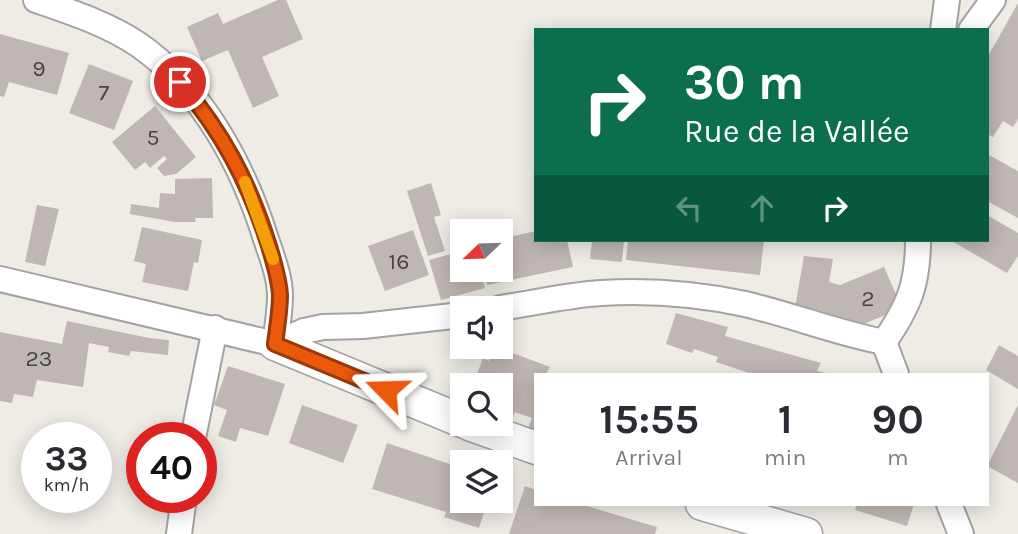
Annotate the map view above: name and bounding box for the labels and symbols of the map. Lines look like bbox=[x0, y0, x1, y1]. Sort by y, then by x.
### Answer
pin bbox=[150, 52, 210, 112]
house number: 9 bbox=[32, 55, 46, 82]
house number: 7 bbox=[99, 79, 110, 106]
house number: 5 bbox=[147, 124, 159, 151]
north arrow bbox=[450, 219, 513, 282]
house number: 16 bbox=[389, 248, 409, 275]
house number: 2 bbox=[861, 285, 875, 312]
house number: 23 bbox=[26, 345, 52, 372]
position arrow bbox=[349, 353, 423, 427]
speed limit sign: 40 bbox=[126, 422, 217, 513]

